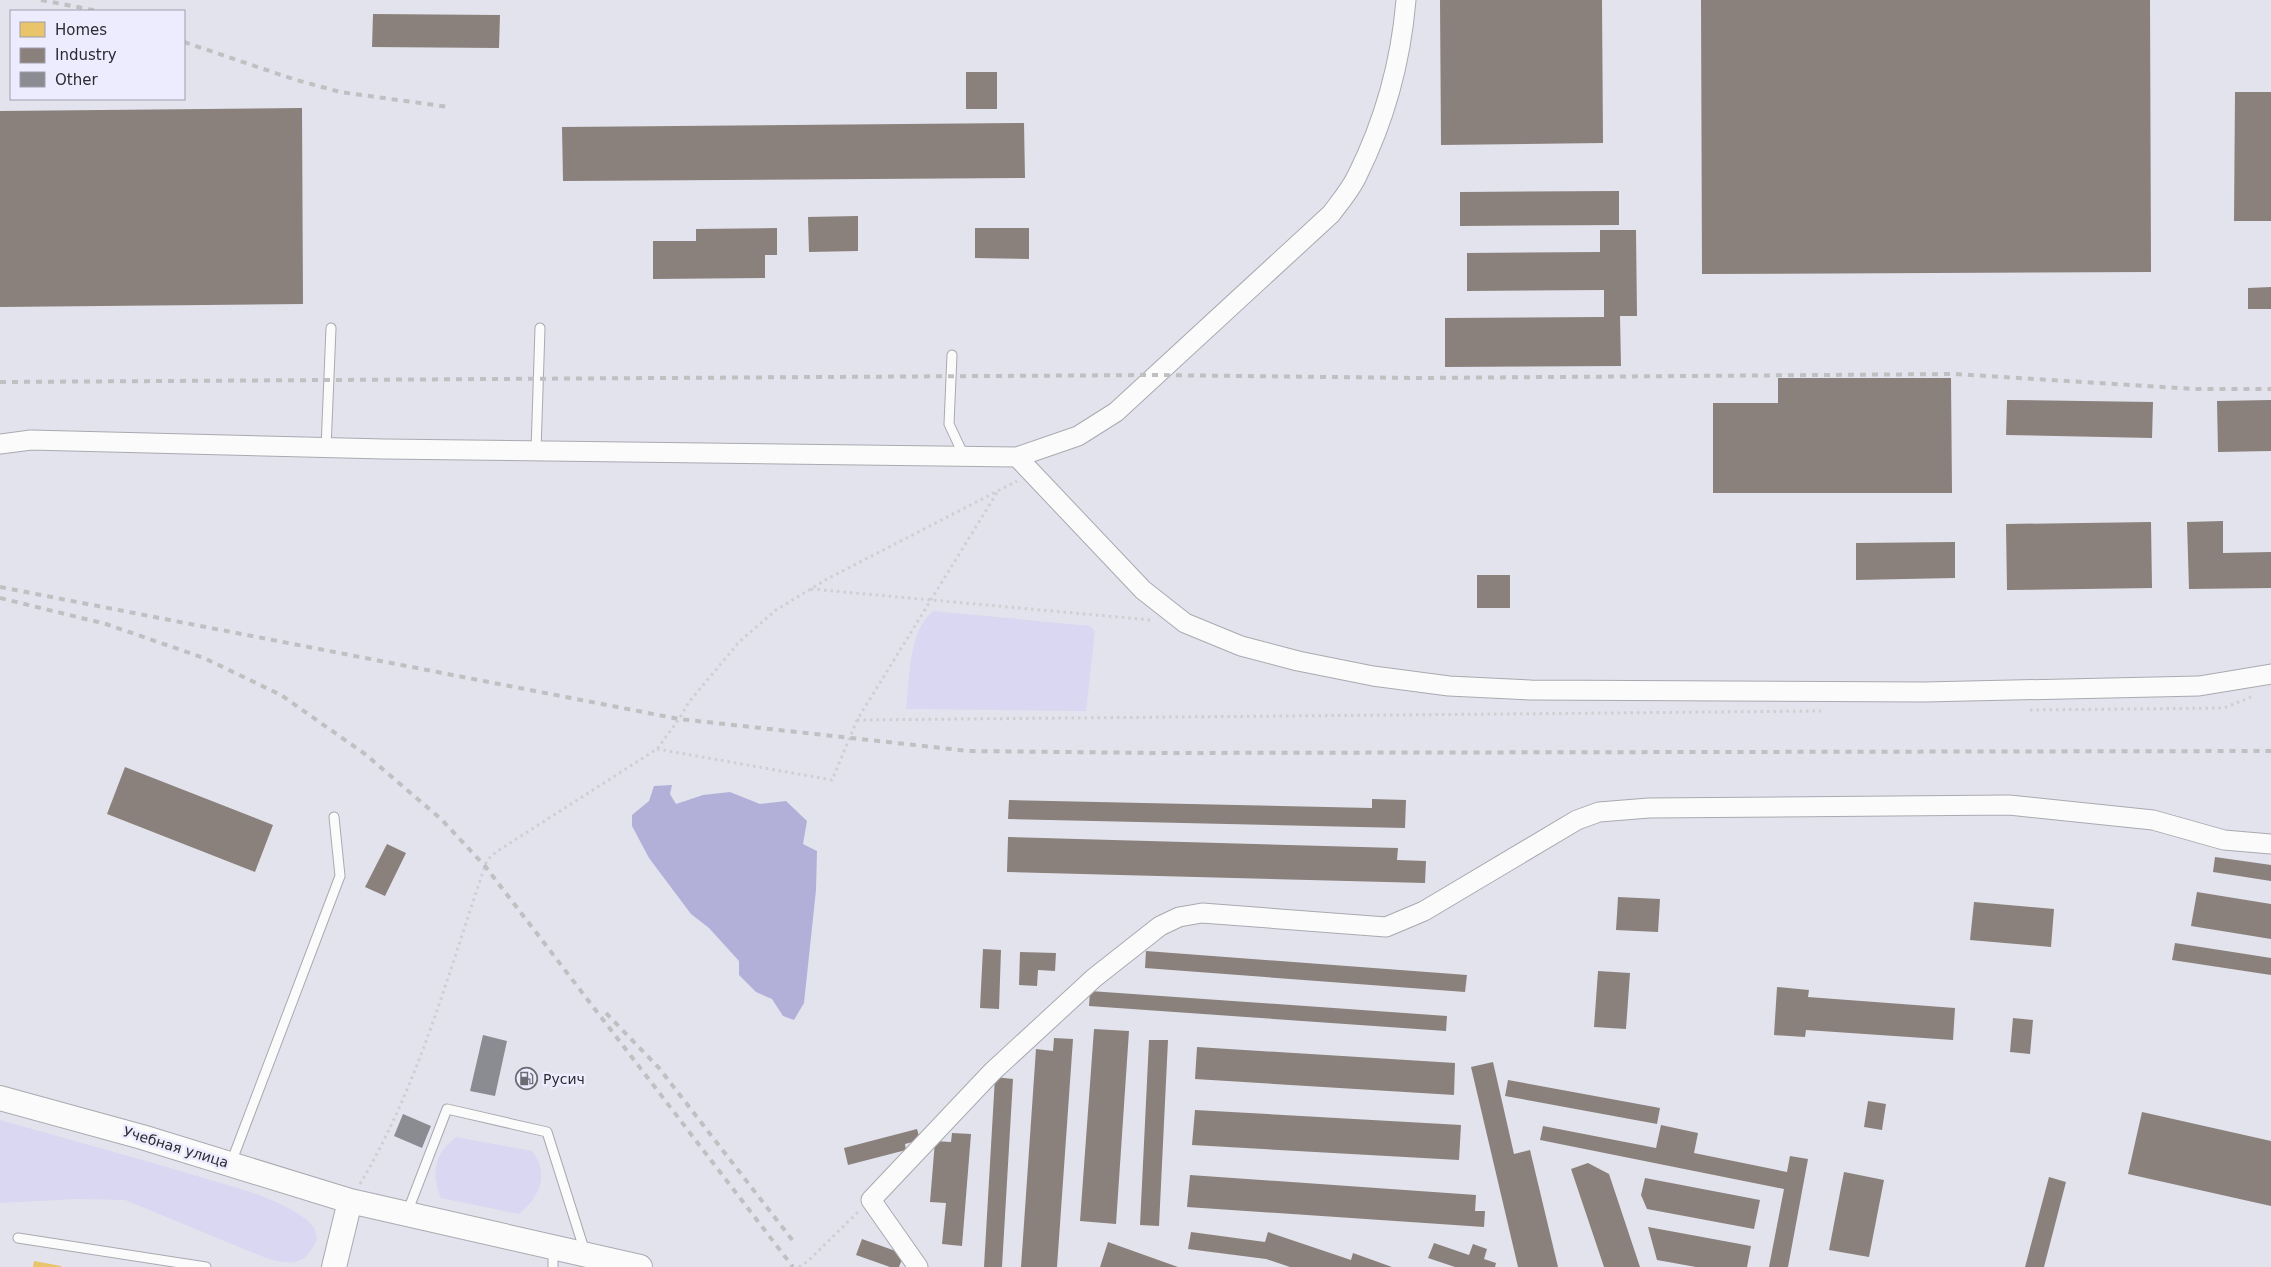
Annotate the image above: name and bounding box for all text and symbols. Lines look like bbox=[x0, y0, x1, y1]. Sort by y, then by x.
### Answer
legend bbox=[10, 10, 185, 100]
text: Homes bbox=[55, 21, 107, 39]
text: Industry bbox=[55, 46, 117, 64]
text: Other bbox=[55, 71, 98, 89]
fuel station icon: Русич bbox=[515, 1067, 539, 1091]
place label: Русич bbox=[543, 1071, 585, 1087]
street label: Учебная улица bbox=[121, 1123, 231, 1171]

